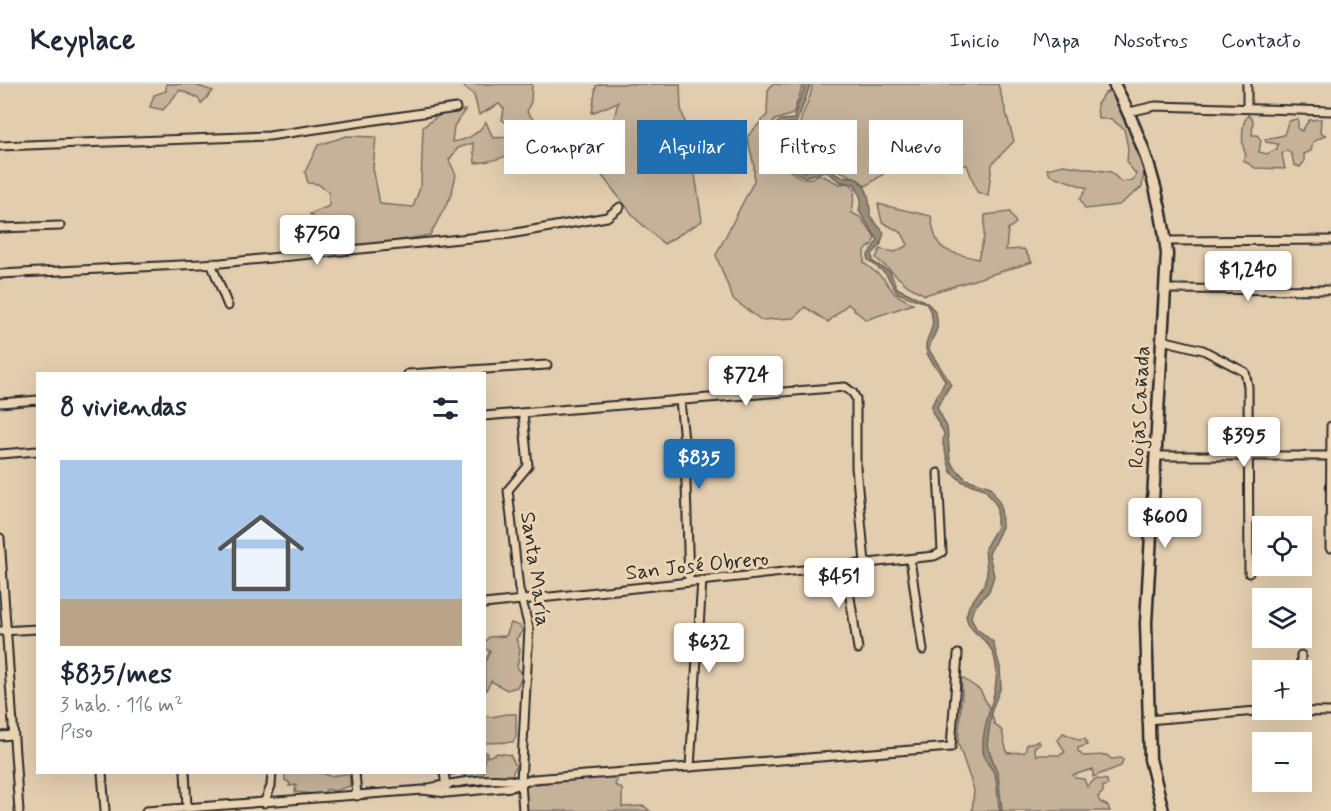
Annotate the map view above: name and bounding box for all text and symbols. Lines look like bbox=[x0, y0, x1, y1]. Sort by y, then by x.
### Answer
text: Keyplace bbox=[30, 23, 135, 60]
text: Inicio bbox=[950, 27, 1000, 55]
text: Mapa bbox=[1033, 27, 1080, 55]
text: Nosotros bbox=[1113, 27, 1188, 55]
text: Contacto bbox=[1221, 27, 1301, 55]
chip: Comprar bbox=[504, 120, 625, 174]
chip: Alquilar bbox=[637, 120, 747, 174]
chip: Filtros bbox=[759, 120, 857, 174]
chip: Nuevo bbox=[869, 120, 963, 174]
pin: $750 bbox=[281, 215, 353, 266]
text: $750 bbox=[294, 221, 340, 248]
pin: $1,240 bbox=[1199, 251, 1297, 302]
text: $1,240 bbox=[1219, 257, 1277, 284]
street label: Rojas Cañada bbox=[1123, 345, 1157, 469]
pin: $724 bbox=[710, 356, 782, 407]
text: $724 bbox=[723, 362, 769, 389]
text: 8 viviendas bbox=[60, 391, 187, 425]
icon: filters bbox=[429, 392, 462, 425]
pin: $395 bbox=[1208, 417, 1280, 468]
text: $395 bbox=[1222, 423, 1266, 450]
pin: $835 bbox=[663, 439, 735, 490]
text: $835 bbox=[678, 445, 720, 472]
pin: $600 bbox=[1129, 498, 1201, 549]
icon: home bbox=[207, 499, 315, 607]
text: $600 bbox=[1142, 504, 1188, 531]
street label: Santa María bbox=[513, 510, 557, 628]
map controls bbox=[1252, 516, 1312, 792]
button: locate bbox=[1252, 516, 1312, 576]
street label: San José Obrero bbox=[624, 545, 770, 587]
pin: $451 bbox=[803, 558, 875, 609]
text: $451 bbox=[818, 564, 860, 591]
button: layers bbox=[1252, 588, 1312, 648]
pin: $632 bbox=[673, 623, 745, 674]
text: $632 bbox=[688, 629, 730, 656]
text: $835/mes bbox=[60, 658, 172, 692]
button: + bbox=[1252, 660, 1312, 720]
text: 3 hab. · 116 m² bbox=[60, 692, 183, 719]
text: Piso bbox=[60, 719, 93, 746]
button: − bbox=[1252, 732, 1312, 792]

